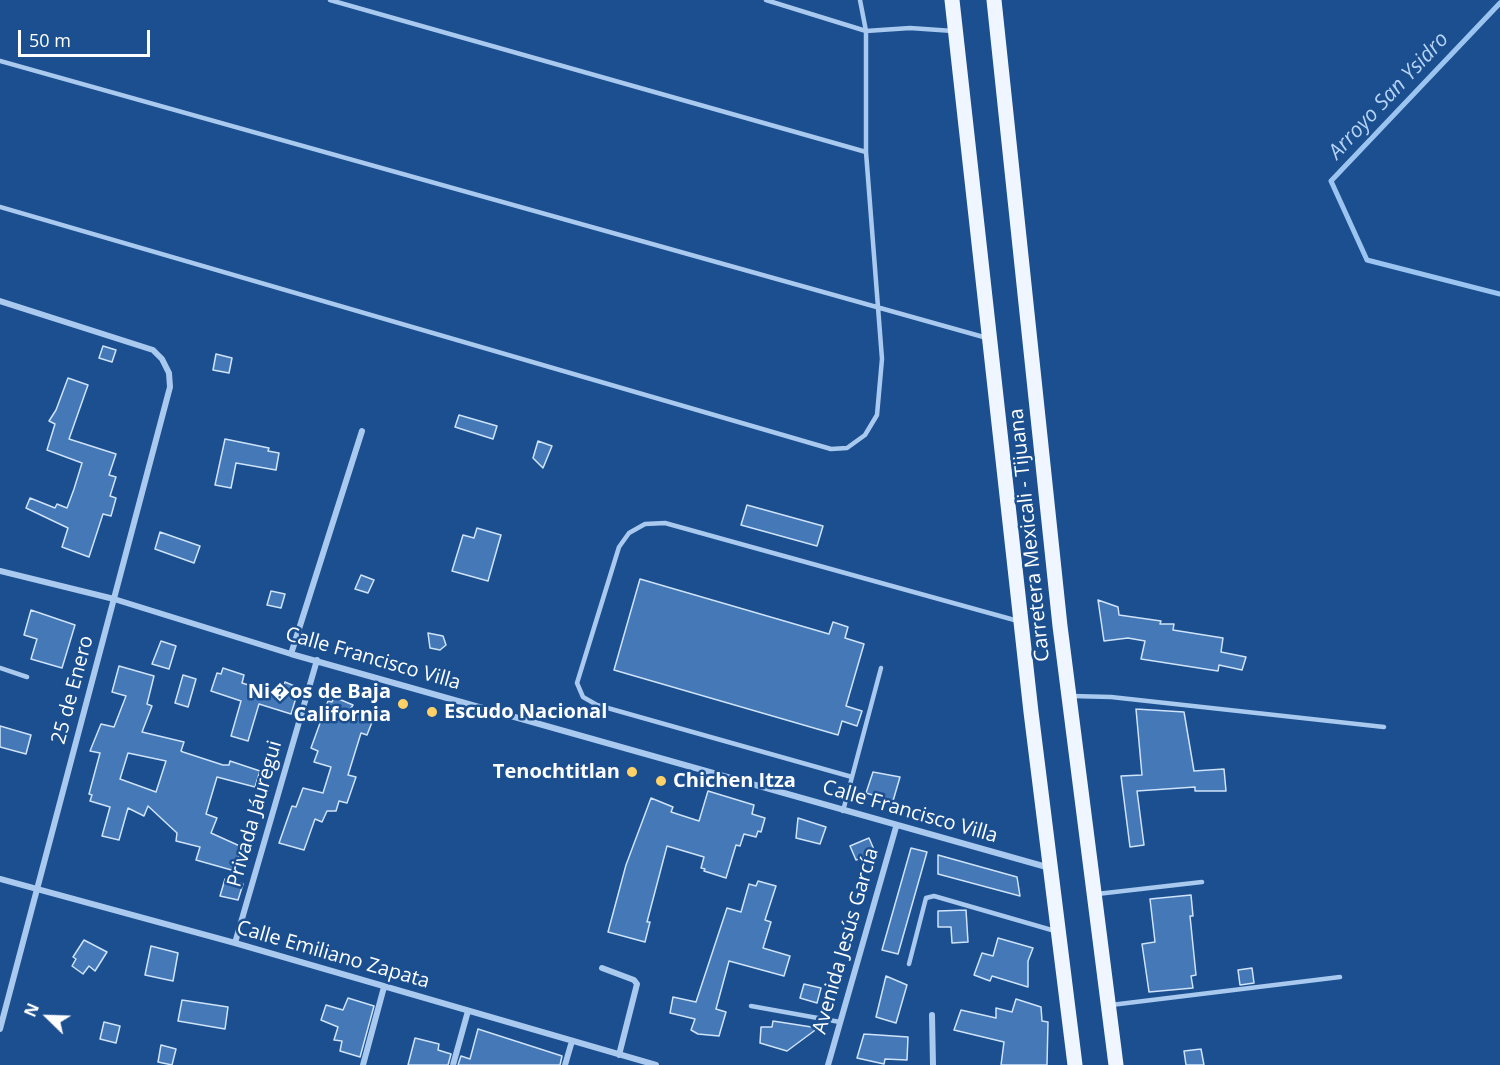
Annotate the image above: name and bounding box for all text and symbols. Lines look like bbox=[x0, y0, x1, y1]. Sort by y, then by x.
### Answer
scale bar bbox=[21, 18, 153, 56]
water label: Arroyo San Ysidro bbox=[1324, 27, 1454, 165]
text: 50 m bbox=[29, 28, 71, 52]
street label: Carretera Mexicali - Tijuana bbox=[1005, 407, 1055, 663]
street label: Calle Francisco Villa bbox=[283, 622, 463, 696]
street label: 25 de Enero bbox=[47, 633, 99, 747]
place label: Ni�os de Baja California bbox=[248, 680, 391, 727]
marker: Ni�os de Baja California bbox=[396, 697, 410, 711]
place label: Escudo Nacional bbox=[444, 700, 607, 724]
marker: Escudo Nacional bbox=[425, 705, 439, 719]
street label: Privada Jáuregui bbox=[223, 738, 287, 890]
place label: Tenochtitlan bbox=[493, 760, 620, 784]
marker: Tenochtitlan bbox=[625, 765, 639, 779]
place label: Chichen Itza bbox=[673, 769, 796, 793]
marker: Chichen Itza bbox=[654, 774, 668, 788]
street label: Calle Francisco Villa bbox=[820, 775, 1000, 849]
street label: Avenida Jesús García bbox=[808, 845, 884, 1037]
street label: Calle Emiliano Zapata bbox=[234, 916, 432, 994]
north arrow bbox=[18, 987, 78, 1047]
text: N bbox=[19, 1000, 44, 1020]

